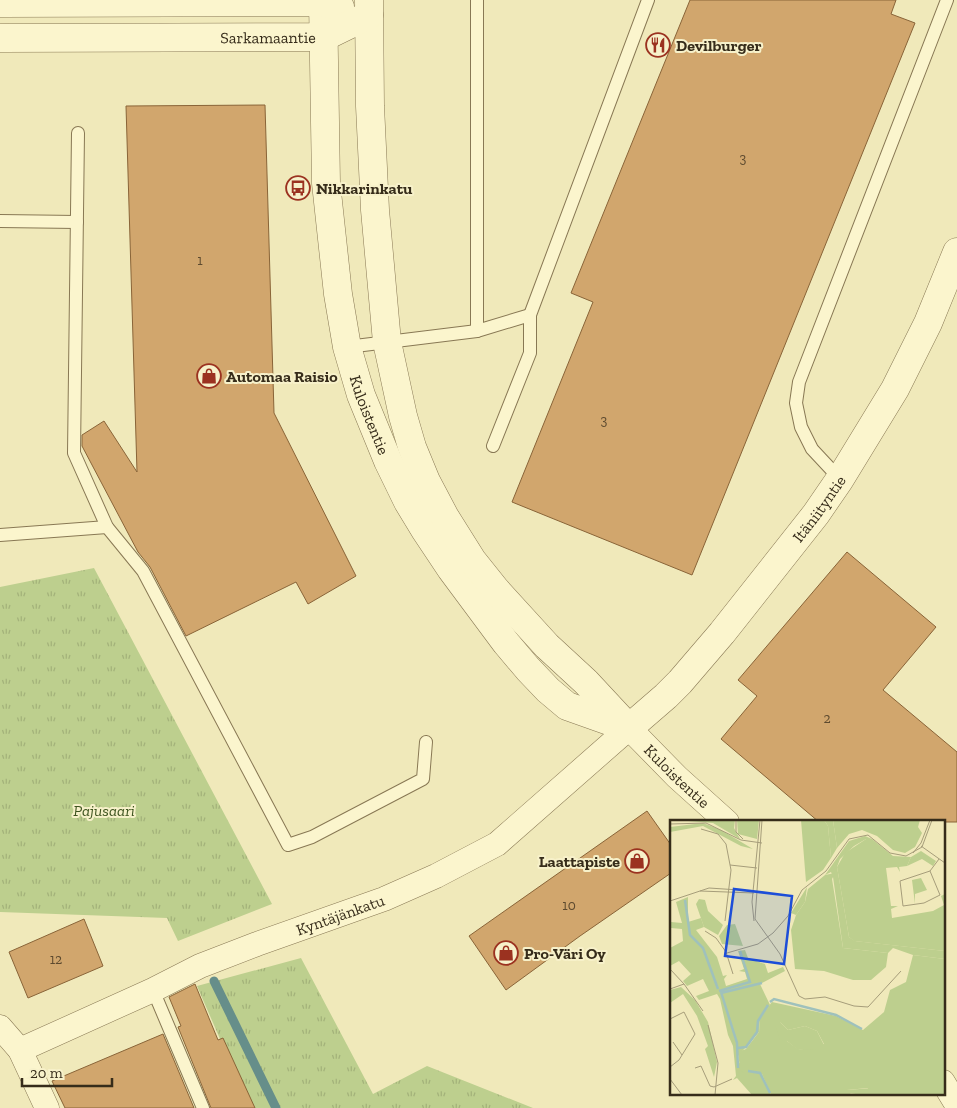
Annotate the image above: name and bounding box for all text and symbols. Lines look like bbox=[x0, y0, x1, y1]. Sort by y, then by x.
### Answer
street label: Sarkamaantie bbox=[220, 28, 316, 47]
restaurant icon: Devilburger bbox=[645, 32, 671, 58]
place label: Devilburger bbox=[676, 36, 762, 55]
house number: 3 bbox=[740, 150, 747, 167]
bus stop icon: Nikkarinkatu bbox=[285, 175, 311, 201]
place label: Nikkarinkatu bbox=[316, 179, 413, 198]
house number: 1 bbox=[197, 252, 203, 269]
shop icon: Automaa Raisio bbox=[196, 363, 222, 389]
place label: Automaa Raisio bbox=[226, 367, 338, 386]
street label: Kuloistentie bbox=[346, 373, 394, 457]
house number: 3 bbox=[601, 412, 608, 429]
street label: Itäniityntie bbox=[788, 471, 849, 546]
house number: 2 bbox=[823, 710, 831, 727]
street label: Kuloistentie bbox=[641, 740, 714, 812]
park label: Pajusaari bbox=[73, 801, 135, 820]
inset map bbox=[670, 820, 944, 1096]
shop icon: Laattapiste bbox=[624, 848, 650, 874]
place label: Laattapiste bbox=[539, 852, 620, 871]
street label: Kyntäjänkatu bbox=[293, 890, 387, 939]
house number: 10 bbox=[562, 897, 576, 914]
shop icon: Pro-Väri Oy bbox=[493, 940, 519, 966]
place label: Pro-Väri Oy bbox=[524, 944, 606, 963]
house number: 12 bbox=[50, 951, 62, 968]
scale bar bbox=[22, 1056, 112, 1088]
text: 20 m bbox=[30, 1064, 63, 1082]

